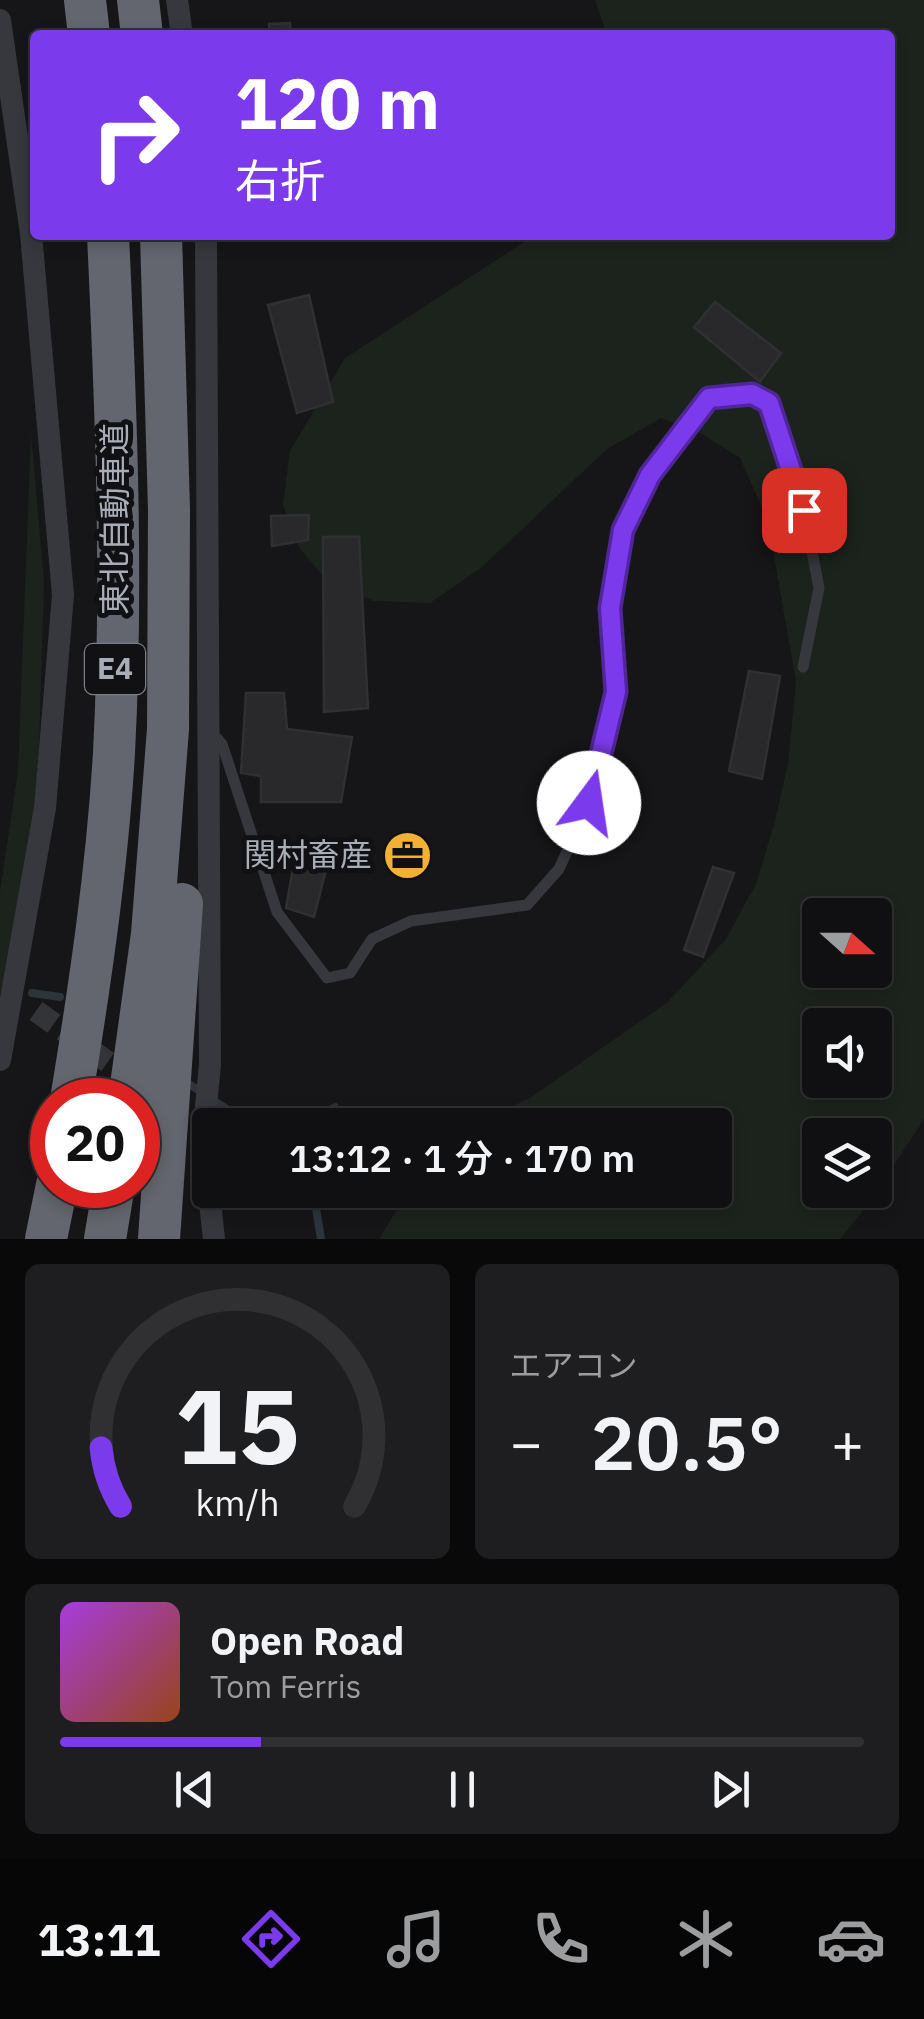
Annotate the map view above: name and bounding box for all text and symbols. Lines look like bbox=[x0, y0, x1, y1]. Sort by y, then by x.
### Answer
text: 120 m bbox=[235, 57, 440, 148]
icon: right bbox=[70, 70, 200, 200]
text: 右折 bbox=[235, 151, 325, 209]
street label: 東北自動車道 bbox=[93, 423, 135, 615]
pin bbox=[762, 468, 847, 553]
icon: arrive bbox=[777, 483, 832, 538]
road number: E4 bbox=[85, 644, 145, 694]
position arrow bbox=[537, 751, 641, 855]
office icon: 関村畜産 bbox=[381, 829, 433, 881]
place label: 関村畜産 bbox=[244, 833, 372, 875]
north arrow bbox=[802, 898, 892, 988]
map controls bbox=[802, 898, 892, 1208]
button: sound bbox=[802, 1008, 892, 1098]
speed limit sign: 20 bbox=[30, 1078, 160, 1208]
button: layers bbox=[802, 1118, 892, 1208]
text: 13:12 · 1 分 · 170 m bbox=[289, 1133, 635, 1182]
text: エアコン bbox=[510, 1344, 638, 1386]
text: 15 bbox=[175, 1357, 300, 1493]
text: 20.5° bbox=[590, 1393, 783, 1491]
text: − bbox=[510, 1407, 543, 1478]
text: + bbox=[831, 1407, 864, 1478]
text: km/h bbox=[195, 1479, 279, 1526]
text: Open Road bbox=[210, 1616, 404, 1665]
text: Tom Ferris bbox=[210, 1665, 361, 1707]
icon: previous bbox=[167, 1762, 222, 1817]
icon: pause bbox=[435, 1762, 490, 1817]
icon: next bbox=[703, 1762, 758, 1817]
icon: directions bbox=[236, 1904, 306, 1974]
icon: music bbox=[381, 1904, 451, 1974]
icon: phone bbox=[526, 1904, 596, 1974]
icon: climate bbox=[671, 1904, 741, 1974]
icon: car bbox=[816, 1904, 886, 1974]
text: 13:11 bbox=[38, 1910, 160, 1968]

